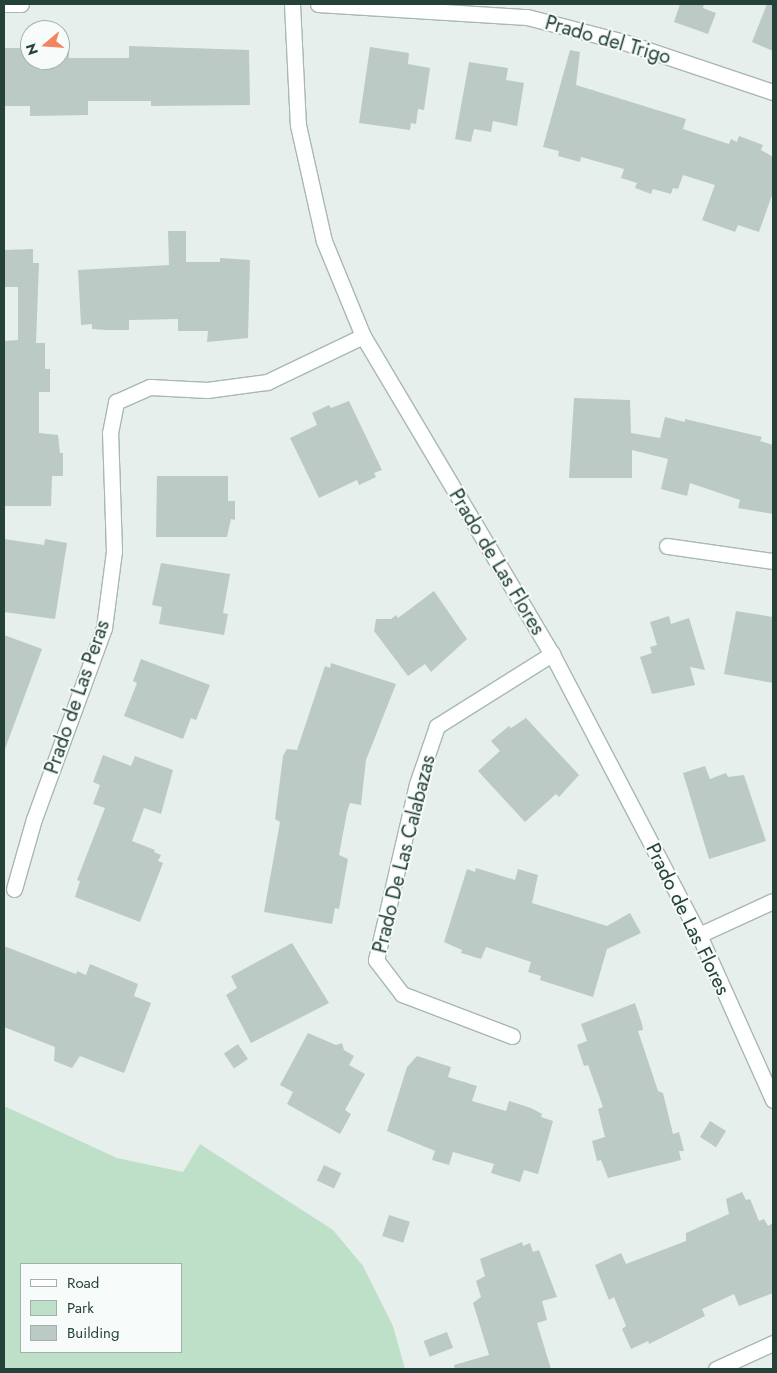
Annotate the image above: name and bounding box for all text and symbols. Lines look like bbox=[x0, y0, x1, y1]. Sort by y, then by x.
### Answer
street label: Prado del Trigo bbox=[542, 11, 674, 69]
north arrow bbox=[20, 20, 70, 70]
text: N bbox=[20, 41, 43, 58]
street label: Prado de Las Flores bbox=[444, 485, 550, 639]
street label: Prado de Las Peras bbox=[39, 617, 115, 777]
street label: Prado De Las Calabazas bbox=[368, 752, 440, 956]
street label: Prado de Las Flores bbox=[641, 839, 735, 999]
legend bbox=[20, 1263, 182, 1353]
text: Road bbox=[67, 1272, 99, 1294]
text: Park bbox=[67, 1297, 94, 1319]
text: Building bbox=[67, 1322, 119, 1344]

